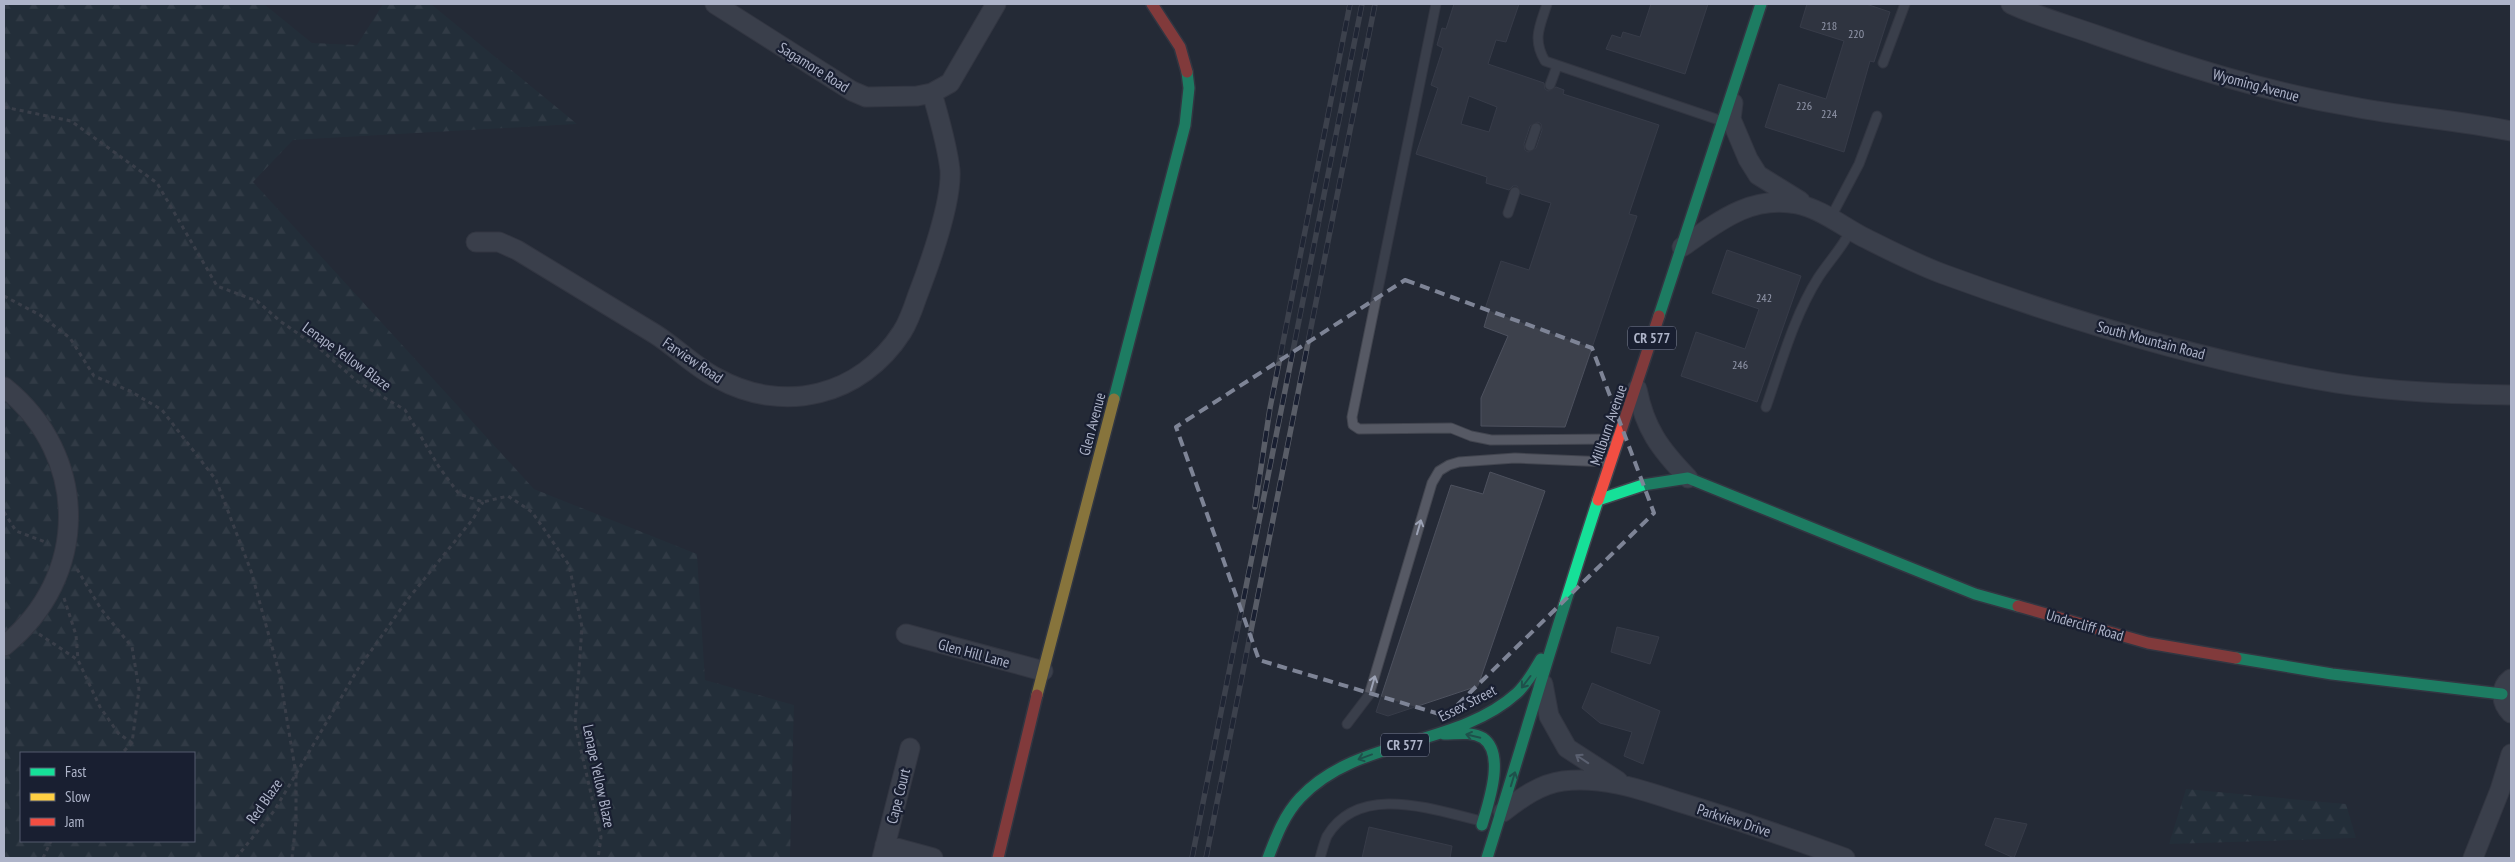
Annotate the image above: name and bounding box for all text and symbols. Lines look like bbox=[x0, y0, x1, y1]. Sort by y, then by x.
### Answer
house number: 218 bbox=[1821, 18, 1837, 33]
house number: 220 bbox=[1848, 26, 1864, 41]
street label: Sagamore Road bbox=[775, 38, 853, 96]
street label: Wyoming Avenue bbox=[2211, 64, 2301, 106]
house number: 226 bbox=[1796, 98, 1812, 113]
house number: 224 bbox=[1821, 106, 1838, 121]
house number: 242 bbox=[1756, 290, 1772, 305]
street label: South Mountain Road bbox=[2095, 316, 2207, 364]
street label: Lenape Yellow Blaze bbox=[299, 317, 395, 395]
road number: CR 577 bbox=[1628, 326, 1676, 349]
street label: Farview Road bbox=[659, 333, 727, 387]
house number: 246 bbox=[1732, 357, 1748, 372]
street label: Millburn Avenue bbox=[1585, 382, 1631, 468]
street label: Glen Avenue bbox=[1074, 390, 1110, 458]
one-way arrow bbox=[1414, 519, 1424, 535]
street label: Undercliff Road bbox=[2044, 605, 2126, 645]
street label: Glen Hill Lane bbox=[936, 634, 1012, 672]
one-way arrow bbox=[1368, 675, 1378, 691]
one-way arrow bbox=[1520, 675, 1531, 688]
street label: Essex Street bbox=[1435, 680, 1499, 726]
street label: Lenape Yellow Blaze bbox=[579, 723, 619, 829]
one-way arrow bbox=[1466, 730, 1482, 740]
road number: CR 577 bbox=[1381, 734, 1429, 756]
legend bbox=[20, 752, 195, 842]
one-way arrow bbox=[1358, 753, 1374, 762]
one-way arrow bbox=[1575, 754, 1589, 764]
text: Fast bbox=[65, 762, 86, 781]
street label: Cape Court bbox=[882, 766, 914, 826]
one-way arrow bbox=[1509, 771, 1519, 787]
street label: Red Blaze bbox=[242, 775, 286, 827]
text: Slow bbox=[65, 787, 90, 806]
street label: Parkview Drive bbox=[1695, 799, 1773, 841]
text: Jam bbox=[64, 812, 84, 831]

